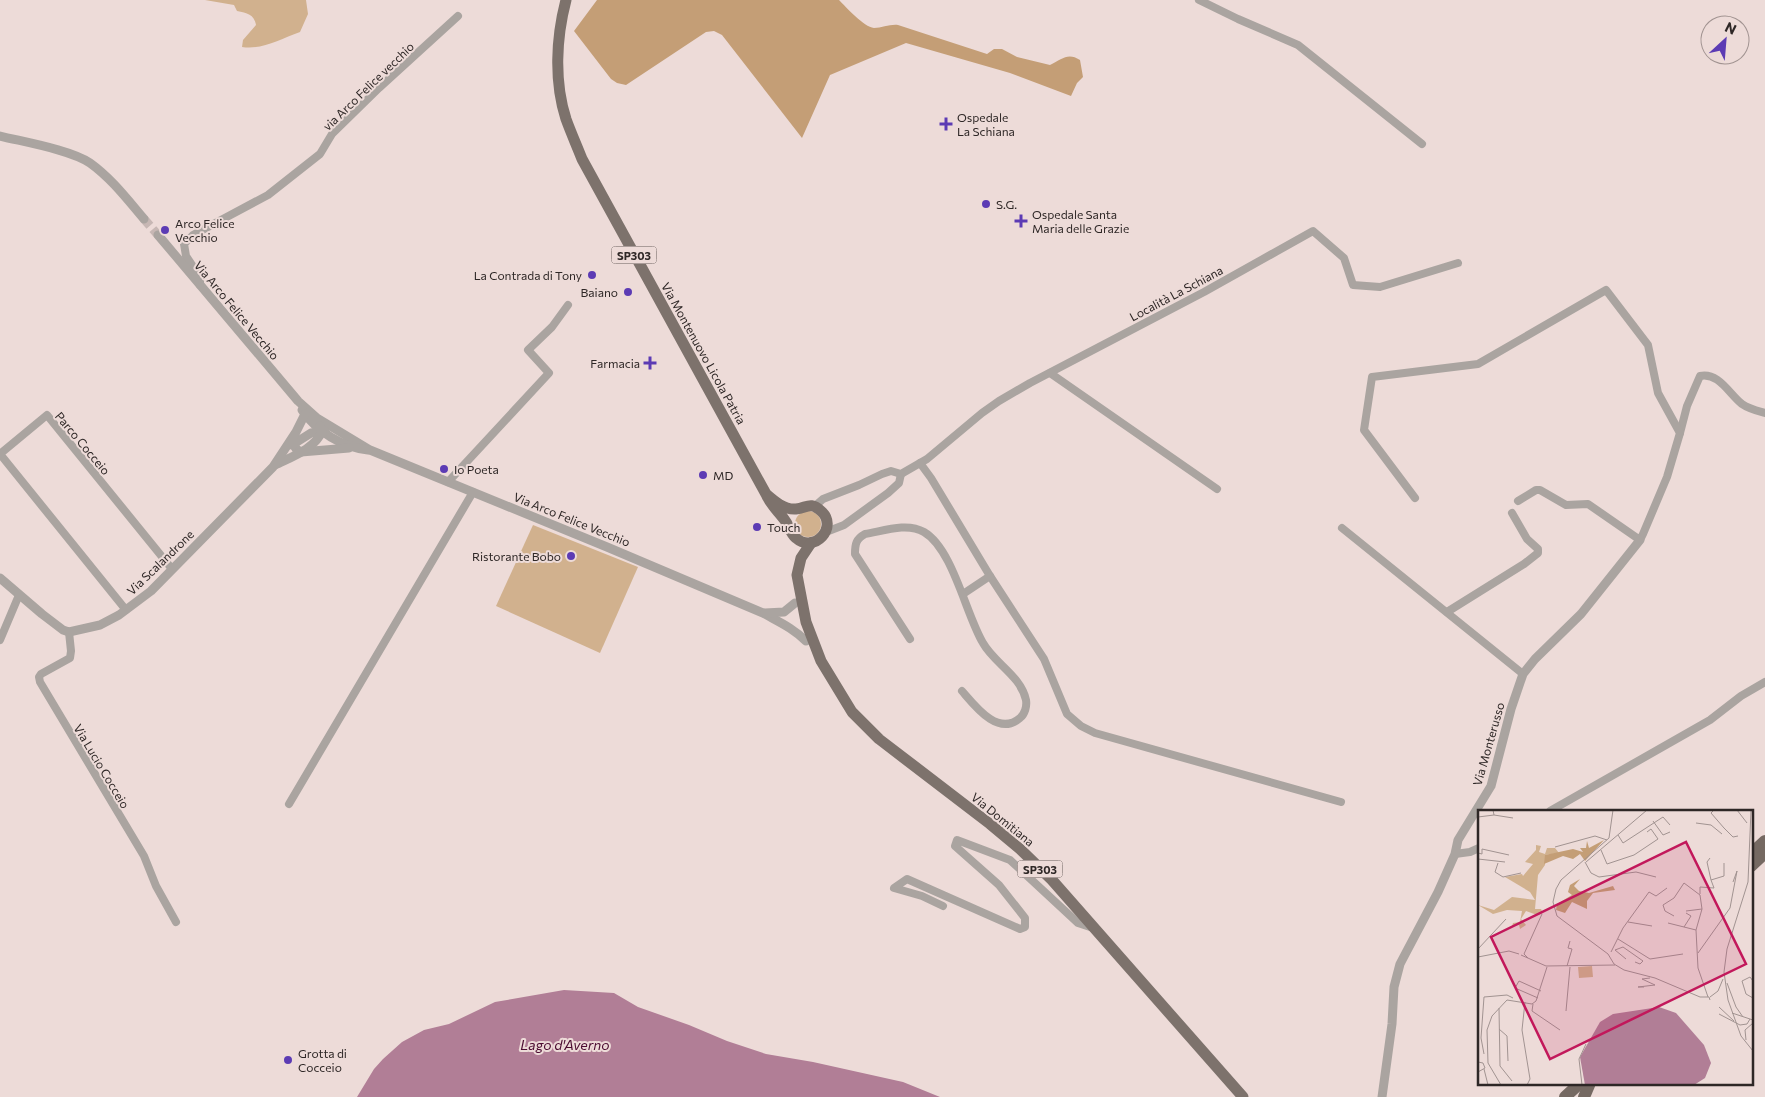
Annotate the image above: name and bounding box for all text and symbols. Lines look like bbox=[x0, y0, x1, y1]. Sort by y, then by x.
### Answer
north arrow bbox=[1700, 15, 1750, 65]
text: N bbox=[1722, 18, 1739, 38]
street label: via Arco Felice vecchio bbox=[320, 39, 416, 133]
place label: Ospedale La Schiana bbox=[957, 110, 1015, 138]
marker: Ospedale La Schiana bbox=[939, 117, 953, 131]
place label: S.G. bbox=[996, 197, 1017, 211]
marker: S.G. bbox=[980, 198, 992, 210]
place label: Ospedale Santa Maria delle Grazie bbox=[1032, 207, 1129, 235]
marker: Ospedale Santa Maria delle Grazie bbox=[1014, 214, 1028, 228]
place label: Arco Felice Vecchio bbox=[175, 216, 235, 244]
marker: Arco Felice Vecchio bbox=[159, 224, 171, 236]
road number: SP303 bbox=[612, 246, 656, 264]
street label: Via Arco Felice Vecchio bbox=[192, 258, 282, 362]
street label: Località La Schiana bbox=[1127, 262, 1225, 324]
place label: La Contrada di Tony bbox=[474, 268, 582, 282]
marker: La Contrada di Tony bbox=[586, 269, 598, 281]
street label: Via Montenuovo Licola Patria bbox=[659, 280, 749, 426]
place label: Baiano bbox=[581, 285, 618, 299]
marker: Baiano bbox=[622, 286, 634, 298]
place label: Farmacia bbox=[590, 356, 640, 370]
marker: Farmacia bbox=[644, 357, 656, 369]
street label: Parco Cocceio bbox=[53, 409, 113, 477]
place label: Io Poeta bbox=[454, 462, 499, 476]
marker: Io Poeta bbox=[438, 463, 450, 475]
place label: MD bbox=[713, 468, 733, 482]
marker: MD bbox=[697, 469, 709, 481]
street label: Via Arco Felice Vecchio bbox=[512, 489, 632, 549]
place label: Touch bbox=[767, 520, 800, 534]
marker: Touch bbox=[751, 521, 763, 533]
street label: Via Scalandrone bbox=[124, 527, 196, 597]
place label: Ristorante Bobo bbox=[472, 549, 561, 563]
marker: Ristorante Bobo bbox=[565, 550, 577, 562]
street label: Via Monterusso bbox=[1469, 701, 1507, 787]
street label: Via Lucio Cocceio bbox=[71, 721, 133, 811]
street label: Via Domitiana bbox=[969, 789, 1037, 849]
inset map bbox=[1478, 810, 1752, 1084]
road number: SP303 bbox=[1018, 861, 1062, 878]
water label: Lago d'Averno bbox=[520, 1036, 610, 1053]
place label: Grotta di Cocceio bbox=[298, 1046, 347, 1074]
marker: Grotta di Cocceio bbox=[282, 1054, 294, 1066]

